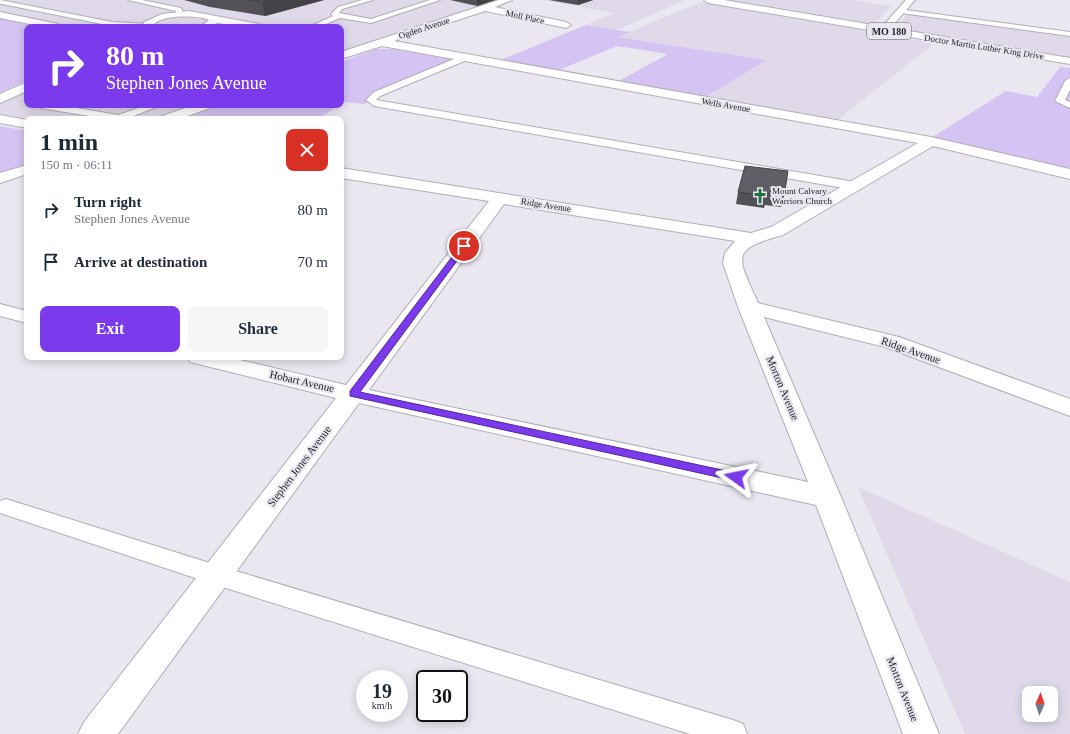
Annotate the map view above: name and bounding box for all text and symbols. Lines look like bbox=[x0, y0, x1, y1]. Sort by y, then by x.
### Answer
street label: Moll Place bbox=[505, 8, 545, 26]
street label: Ogden Avenue bbox=[397, 15, 451, 41]
road number: MO 180 bbox=[867, 23, 911, 39]
street label: Doctor Martin Luther King Drive bbox=[923, 33, 1045, 61]
icon: right bbox=[40, 40, 92, 92]
text: 80 m bbox=[106, 40, 164, 71]
text: Stephen Jones Avenue bbox=[106, 73, 267, 93]
street label: Wells Avenue bbox=[701, 96, 751, 114]
text: 1 min bbox=[40, 129, 98, 155]
button: close bbox=[286, 129, 328, 171]
text: 150 m · 06:11 bbox=[40, 157, 113, 172]
place label: Mount Calvary Warriors Church bbox=[772, 186, 833, 206]
church icon: Mount Calvary Warriors Church bbox=[751, 187, 769, 205]
text: Turn right bbox=[74, 194, 141, 210]
street label: Ridge Avenue bbox=[520, 196, 572, 214]
icon: right bbox=[40, 199, 62, 221]
text: 80 m bbox=[298, 202, 328, 218]
text: Stephen Jones Avenue bbox=[74, 211, 190, 226]
pin bbox=[447, 229, 481, 263]
icon: arrive bbox=[453, 235, 475, 257]
icon: arrive bbox=[40, 251, 62, 273]
text: Arrive at destination bbox=[74, 254, 207, 270]
text: 70 m bbox=[298, 254, 328, 270]
button: Exit bbox=[40, 306, 180, 352]
button: Share bbox=[188, 306, 328, 352]
street label: Ridge Avenue bbox=[880, 334, 942, 366]
street label: Morton Avenue bbox=[764, 354, 802, 422]
street label: Hobart Avenue bbox=[268, 368, 336, 394]
street label: Stephen Jones Avenue bbox=[265, 423, 333, 509]
position arrow bbox=[715, 456, 757, 498]
street label: Morton Avenue bbox=[885, 655, 921, 723]
speed limit sign: 30 bbox=[416, 670, 468, 722]
text: 19 bbox=[372, 680, 392, 702]
north arrow bbox=[1022, 686, 1058, 722]
map controls bbox=[1022, 686, 1058, 722]
text: km/h bbox=[372, 700, 392, 711]

